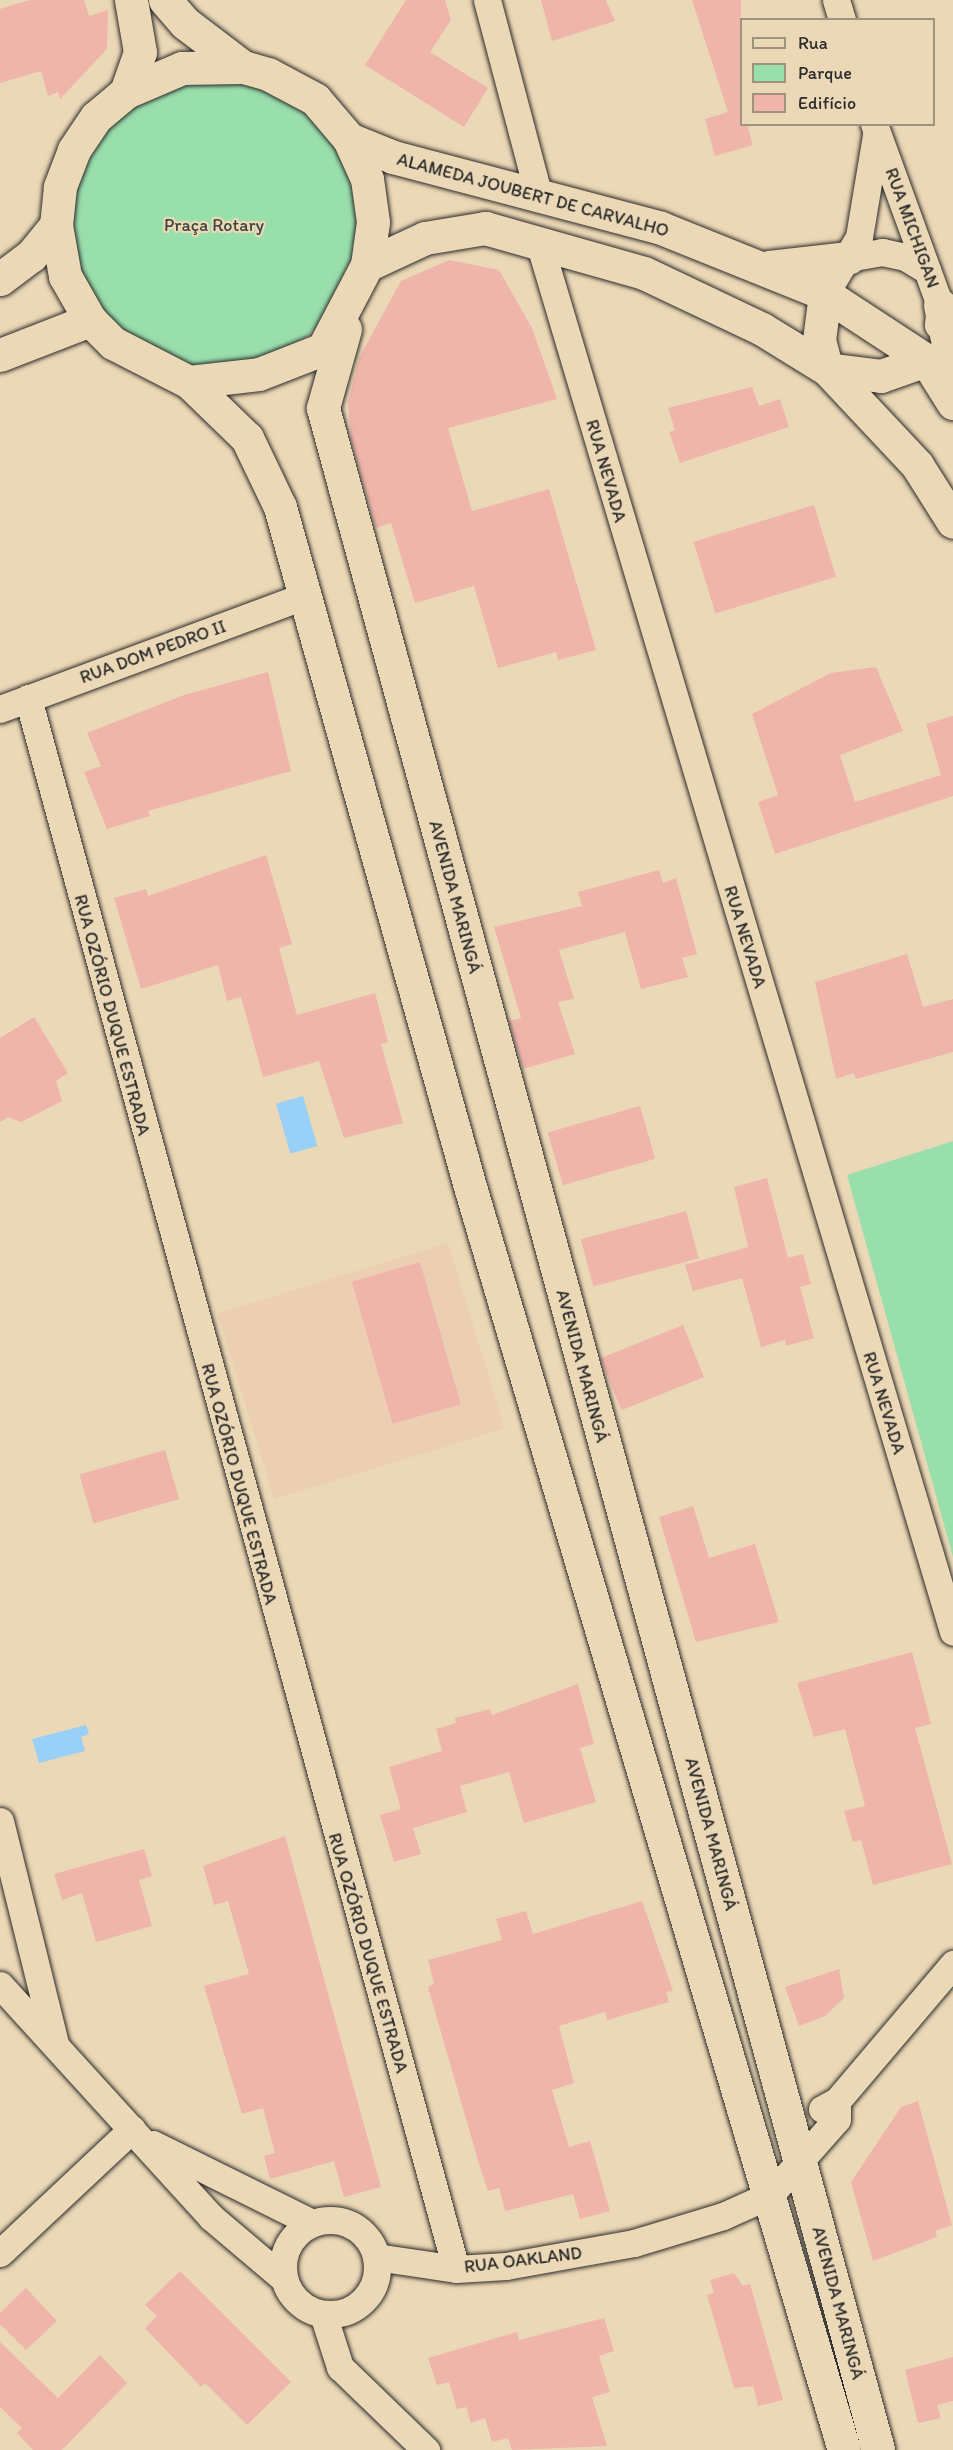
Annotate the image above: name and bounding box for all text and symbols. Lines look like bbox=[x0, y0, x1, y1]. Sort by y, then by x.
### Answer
legend bbox=[740, 18, 935, 126]
text: Rua bbox=[798, 32, 828, 54]
text: Parque bbox=[798, 62, 852, 84]
text: Edifício bbox=[798, 92, 856, 114]
street label: ALAMEDA JOUBERT DE CARVALHO bbox=[394, 148, 672, 242]
street label: RUA MICHIGAN bbox=[881, 166, 943, 290]
park label: Praça Rotary bbox=[165, 214, 263, 236]
street label: RUA NEVADA bbox=[581, 417, 631, 525]
street label: RUA DOM PEDRO II bbox=[77, 616, 229, 688]
street label: AVENIDA MARINGÁ bbox=[424, 819, 486, 975]
street label: RUA NEVADA bbox=[719, 883, 771, 991]
street label: RUA OZÓRIO DUQUE ESTRADA bbox=[70, 893, 154, 1137]
street label: AVENIDA MARINGÁ bbox=[551, 1288, 613, 1444]
street label: RUA NEVADA bbox=[858, 1349, 910, 1457]
street label: RUA OZÓRIO DUQUE ESTRADA bbox=[197, 1362, 281, 1606]
street label: AVENIDA MARINGÁ bbox=[680, 1756, 742, 1912]
street label: RUA OZÓRIO DUQUE ESTRADA bbox=[324, 1832, 412, 2074]
street label: AVENIDA MARINGÁ bbox=[807, 2225, 869, 2381]
street label: RUA OAKLAND bbox=[463, 2242, 583, 2278]

